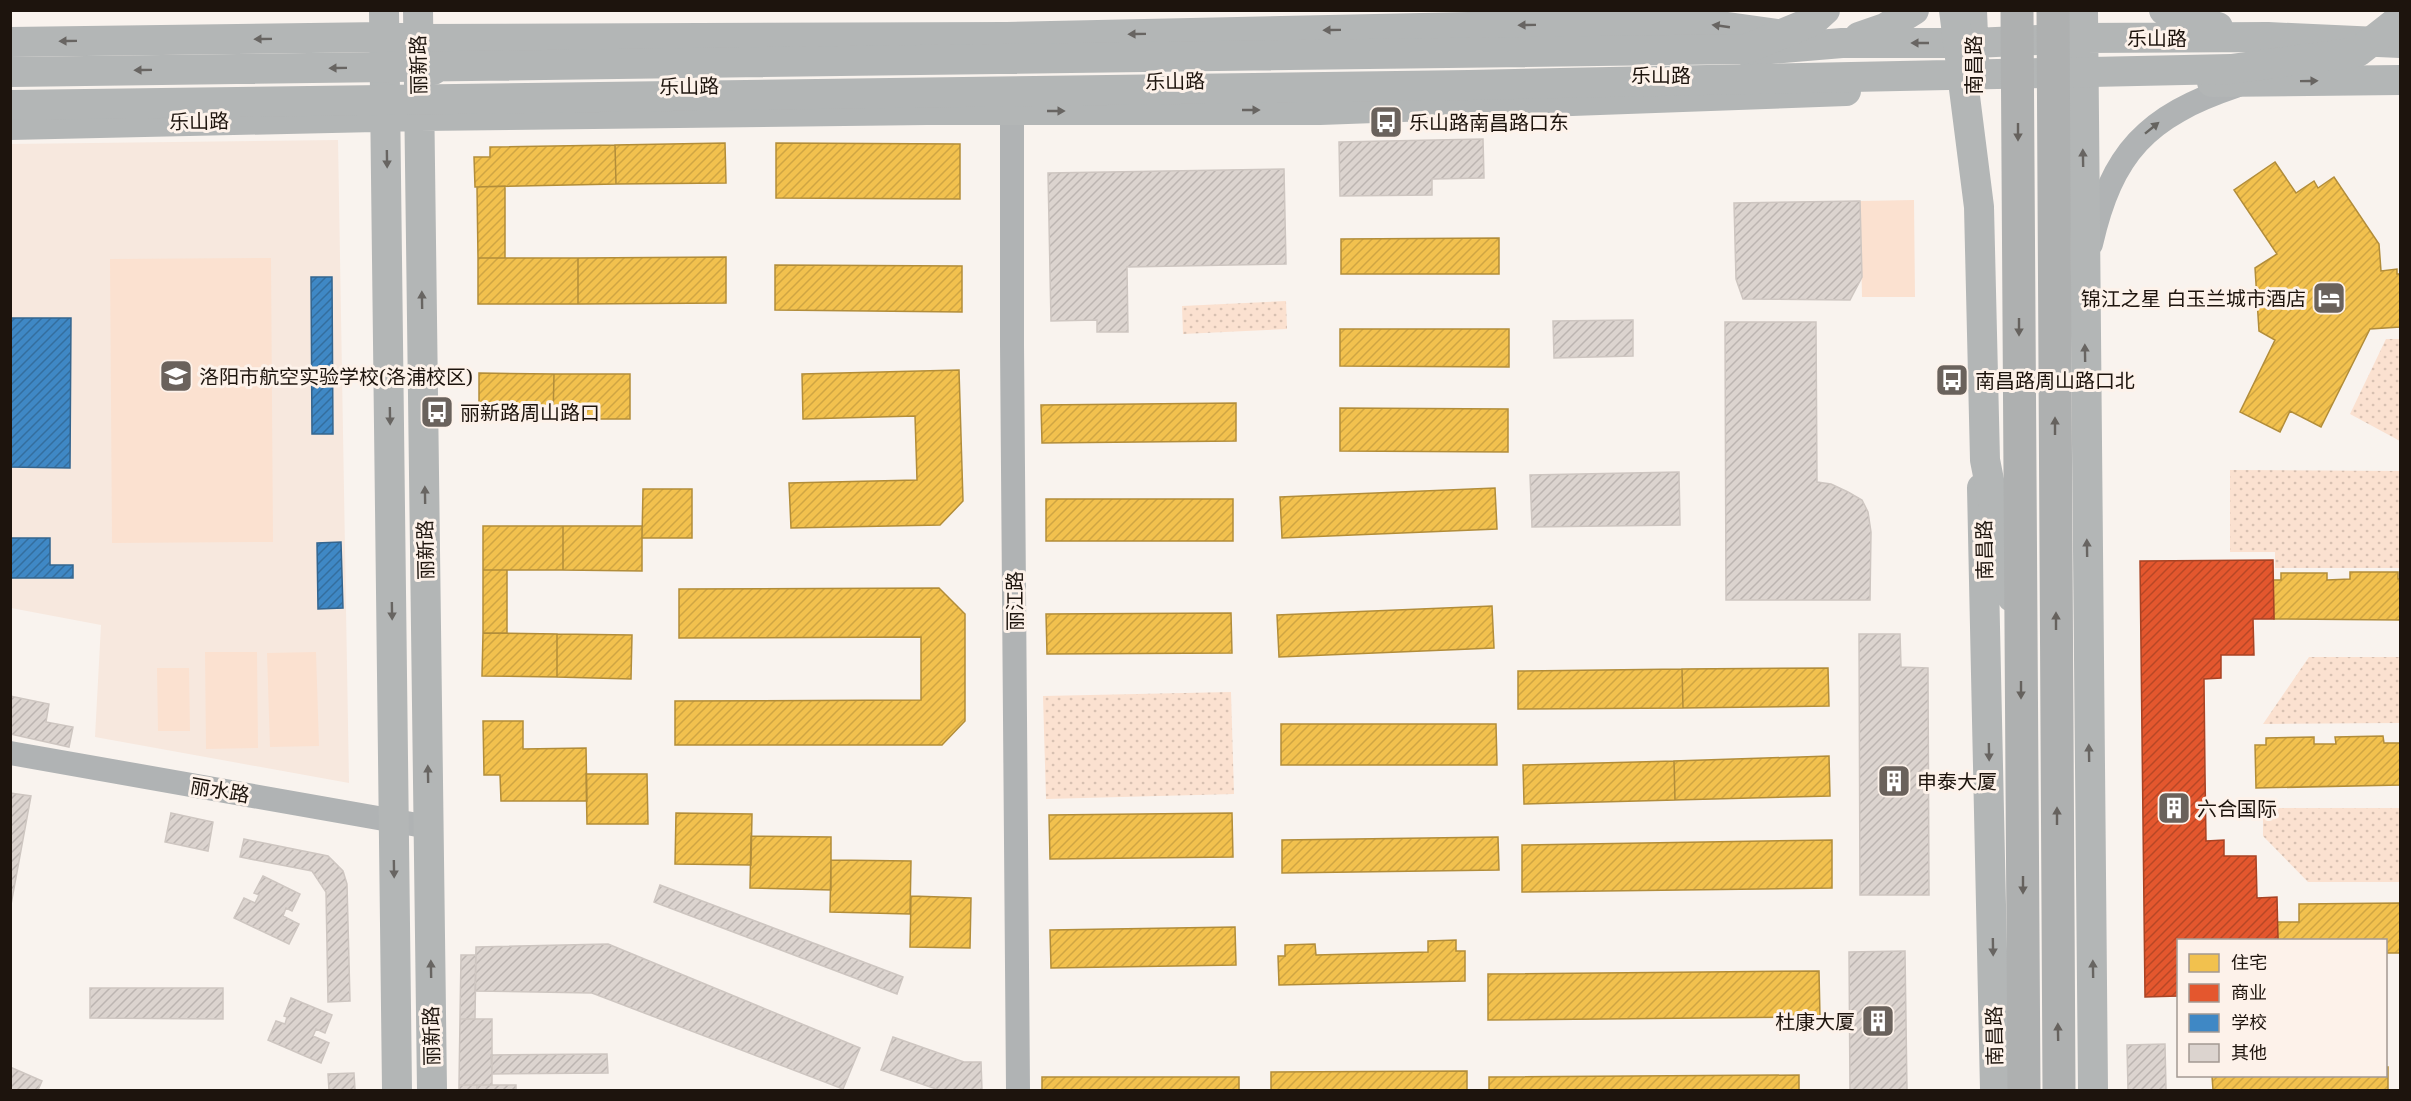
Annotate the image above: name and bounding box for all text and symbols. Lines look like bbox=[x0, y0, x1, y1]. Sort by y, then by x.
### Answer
one-way arrow bbox=[1517, 21, 1536, 30]
one-way arrow bbox=[1712, 22, 1731, 31]
one-way arrow bbox=[1322, 25, 1341, 34]
street label: 乐山路 bbox=[2127, 25, 2187, 52]
one-way arrow bbox=[1127, 29, 1146, 39]
one-way arrow bbox=[253, 34, 272, 43]
street label: 丽新路 bbox=[404, 35, 432, 95]
street label: 南昌路 bbox=[1960, 35, 1987, 95]
one-way arrow bbox=[58, 36, 77, 46]
one-way arrow bbox=[1910, 38, 1929, 48]
street label: 乐山路 bbox=[1631, 62, 1691, 89]
one-way arrow bbox=[329, 63, 348, 72]
one-way arrow bbox=[134, 65, 153, 75]
street label: 乐山路 bbox=[1145, 67, 1205, 95]
street label: 乐山路 bbox=[659, 72, 719, 100]
one-way arrow bbox=[2299, 76, 2318, 86]
bus stop icon: 乐山路南昌路口东 bbox=[1368, 104, 1404, 140]
one-way arrow bbox=[1241, 105, 1260, 115]
one-way arrow bbox=[1046, 106, 1065, 116]
street label: 乐山路 bbox=[169, 107, 229, 135]
place label: 乐山路南昌路口东 bbox=[1409, 109, 1569, 136]
one-way arrow bbox=[2013, 122, 2023, 141]
one-way arrow bbox=[2144, 122, 2160, 135]
one-way arrow bbox=[382, 149, 392, 168]
one-way arrow bbox=[2078, 149, 2088, 168]
hotel icon: 锦江之星 白玉兰城市酒店 bbox=[2311, 280, 2347, 316]
place label: 锦江之星 白玉兰城市酒店 bbox=[2081, 285, 2306, 312]
one-way arrow bbox=[417, 291, 427, 310]
one-way arrow bbox=[2014, 317, 2024, 336]
one-way arrow bbox=[2080, 344, 2090, 363]
school or university icon: 洛阳市航空实验学校(洛浦校区) bbox=[158, 358, 194, 394]
bus stop icon: 南昌路周山路口北 bbox=[1934, 362, 1970, 398]
place label: 洛阳市航空实验学校(洛浦校区) bbox=[199, 363, 473, 390]
place label: 南昌路周山路口北 bbox=[1975, 367, 2135, 394]
bus stop icon: 丽新路周山路口 bbox=[419, 394, 455, 430]
place label: 丽新路周山路口 bbox=[460, 399, 600, 426]
one-way arrow bbox=[385, 407, 395, 426]
one-way arrow bbox=[2050, 417, 2060, 436]
one-way arrow bbox=[420, 486, 430, 505]
street label: 丽新路 bbox=[411, 520, 439, 580]
street label: 南昌路 bbox=[1970, 520, 1998, 580]
one-way arrow bbox=[2082, 539, 2092, 558]
street label: 丽江路 bbox=[1001, 571, 1028, 631]
one-way arrow bbox=[387, 602, 397, 621]
one-way arrow bbox=[2051, 612, 2061, 631]
one-way arrow bbox=[2016, 680, 2026, 699]
one-way arrow bbox=[1984, 743, 1993, 762]
one-way arrow bbox=[2085, 744, 2094, 763]
building icon: 申泰大厦 bbox=[1876, 763, 1912, 799]
one-way arrow bbox=[424, 765, 433, 784]
place label: 申泰大厦 bbox=[1917, 768, 1997, 795]
street label: 丽水路 bbox=[188, 771, 252, 809]
building icon: 六合国际 bbox=[2156, 790, 2192, 826]
place label: 六合国际 bbox=[2197, 795, 2277, 822]
one-way arrow bbox=[2052, 807, 2062, 826]
one-way arrow bbox=[389, 860, 399, 879]
one-way arrow bbox=[2018, 875, 2027, 894]
one-way arrow bbox=[1988, 938, 1998, 957]
legend bbox=[2177, 939, 2387, 1077]
text: 住宅 bbox=[2231, 950, 2267, 974]
one-way arrow bbox=[426, 960, 435, 979]
one-way arrow bbox=[2088, 960, 2098, 979]
text: 商业 bbox=[2231, 980, 2267, 1004]
building icon: 杜康大厦 bbox=[1860, 1003, 1896, 1039]
street label: 丽新路 bbox=[417, 1006, 445, 1066]
street label: 南昌路 bbox=[1980, 1006, 2008, 1066]
place label: 杜康大厦 bbox=[1775, 1008, 1855, 1035]
text: 学校 bbox=[2231, 1010, 2267, 1034]
one-way arrow bbox=[2053, 1023, 2063, 1042]
text: 其他 bbox=[2231, 1040, 2267, 1064]

